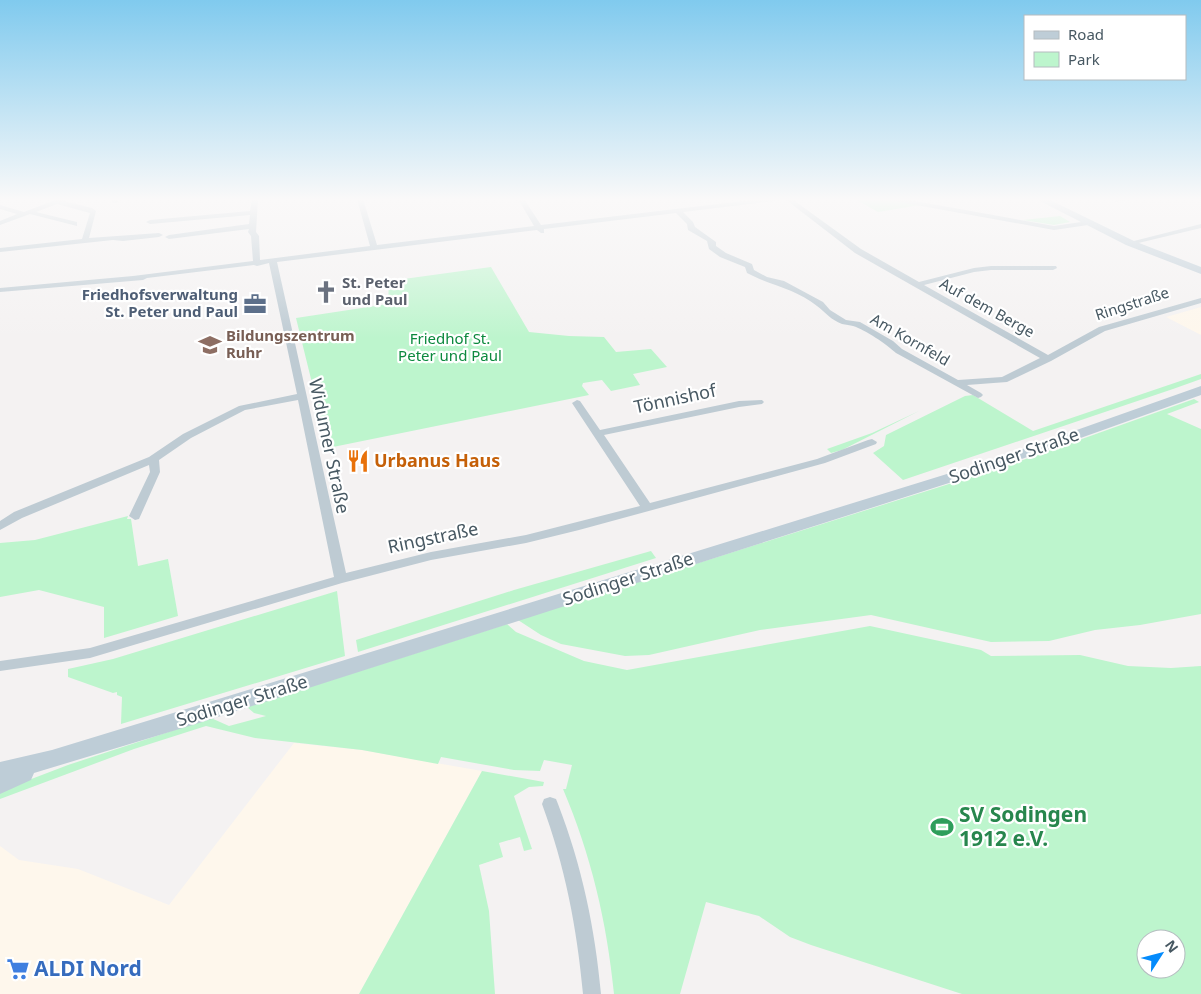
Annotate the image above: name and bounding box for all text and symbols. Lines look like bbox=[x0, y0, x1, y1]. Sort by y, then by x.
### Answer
legend bbox=[1024, 15, 1186, 80]
text: Road bbox=[1068, 24, 1104, 44]
text: Park bbox=[1068, 49, 1100, 69]
place label: St. Peter und Paul bbox=[342, 272, 407, 309]
street label: Auf dem Berge bbox=[937, 273, 1038, 341]
church icon: St. Peter und Paul bbox=[313, 279, 339, 305]
street label: Ringstraße bbox=[1092, 282, 1171, 324]
place label: Friedhofsverwaltung St. Peter und Paul bbox=[82, 284, 238, 321]
office icon: Friedhofsverwaltung St. Peter und Paul bbox=[242, 291, 268, 317]
street label: Am Kornfeld bbox=[867, 308, 954, 370]
place label: Bildungszentrum Ruhr bbox=[226, 325, 355, 362]
park label: Friedhof St. Peter und Paul bbox=[398, 328, 502, 365]
school or university icon: Bildungszentrum Ruhr bbox=[197, 332, 223, 358]
street label: Widumer Straße bbox=[304, 376, 356, 516]
street label: Tönnishof bbox=[632, 377, 719, 418]
street label: Sodinger Straße bbox=[945, 422, 1082, 489]
restaurant icon: Urbanus Haus bbox=[345, 448, 371, 474]
place label: Urbanus Haus bbox=[374, 448, 500, 472]
street label: Ringstraße bbox=[385, 516, 480, 558]
street label: Sodinger Straße bbox=[559, 546, 696, 610]
street label: Sodinger Straße bbox=[173, 669, 310, 731]
place label: SV Sodingen 1912 e.V. bbox=[959, 800, 1087, 852]
sports icon: SV Sodingen 1912 e.V. bbox=[929, 814, 955, 840]
north arrow bbox=[1136, 929, 1186, 979]
text: N bbox=[1161, 936, 1183, 956]
place label: ALDI Nord bbox=[34, 954, 142, 982]
supermarket icon: ALDI Nord bbox=[5, 956, 31, 982]

